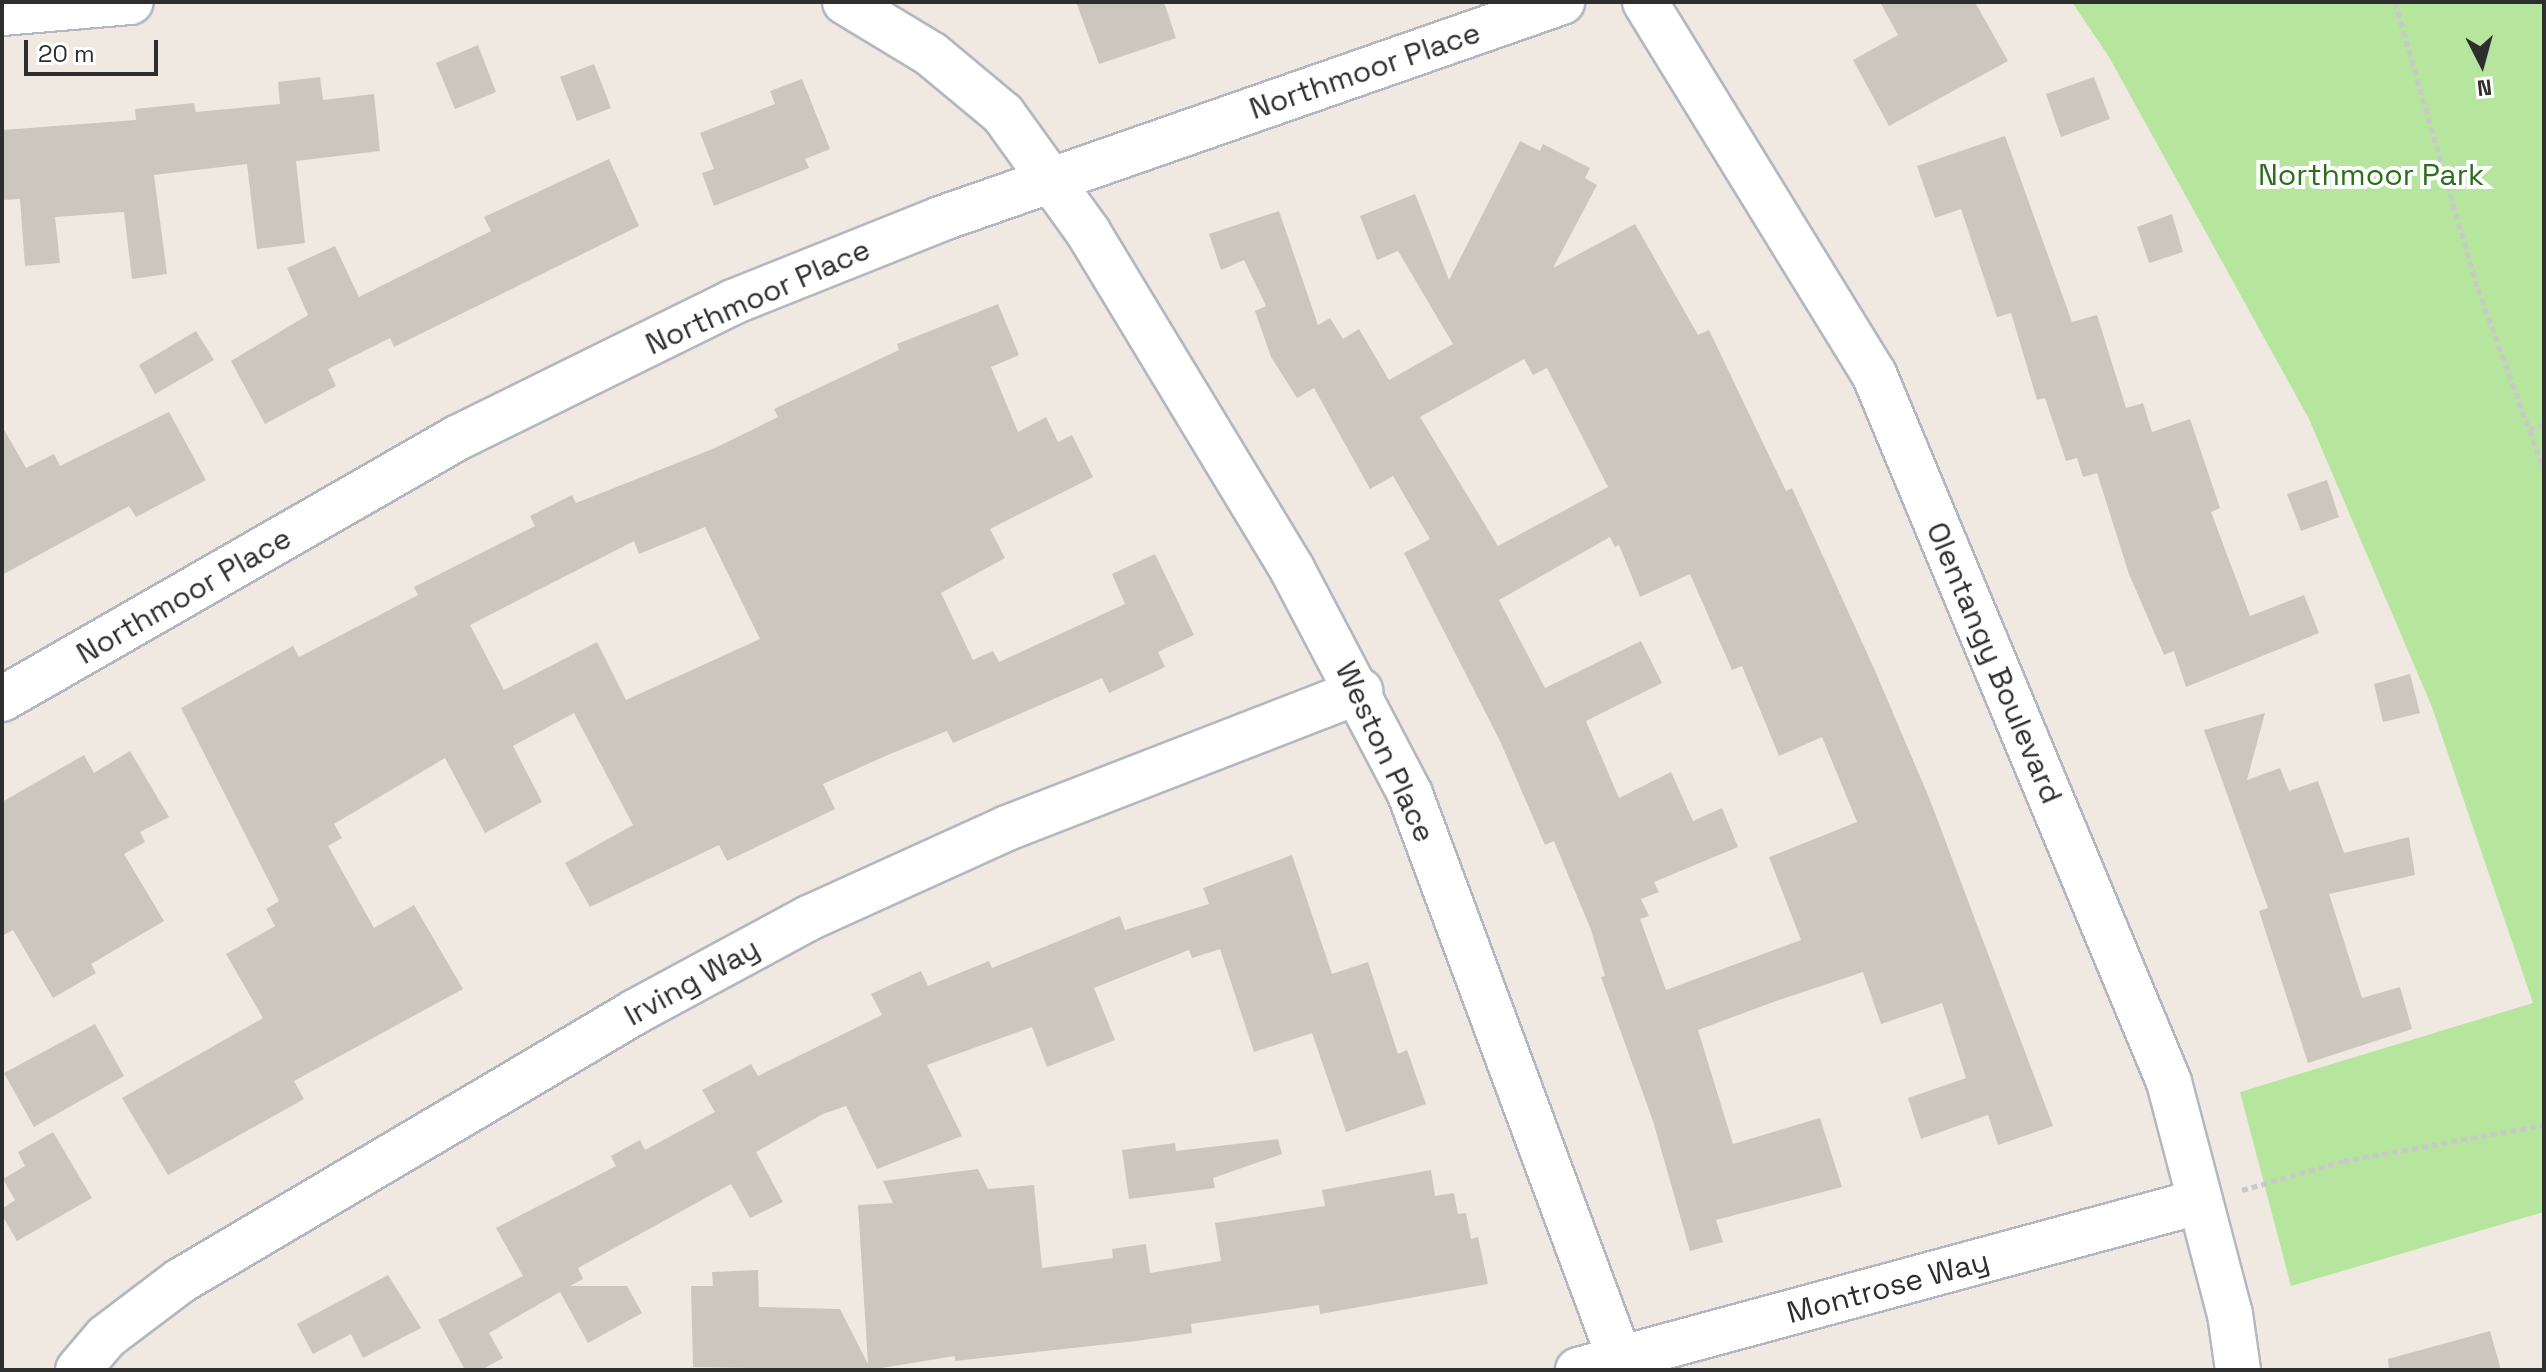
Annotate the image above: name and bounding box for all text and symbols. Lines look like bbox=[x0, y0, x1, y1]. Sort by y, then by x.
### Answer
street label: Northmoor Place bbox=[1245, 15, 1485, 127]
scale bar bbox=[28, 24, 162, 74]
north arrow bbox=[2442, 24, 2522, 104]
text: 20 m bbox=[38, 38, 95, 69]
text: N bbox=[2476, 73, 2493, 103]
park label: Northmoor Park bbox=[2258, 157, 2484, 193]
street label: Northmoor Place bbox=[640, 231, 876, 363]
street label: Olentangy Boulevard bbox=[1918, 517, 2070, 809]
street label: Northmoor Place bbox=[70, 520, 298, 672]
street label: Weston Place bbox=[1328, 656, 1442, 848]
street label: Irving Way bbox=[618, 930, 766, 1034]
street label: Montrose Way bbox=[1783, 1243, 1993, 1331]

